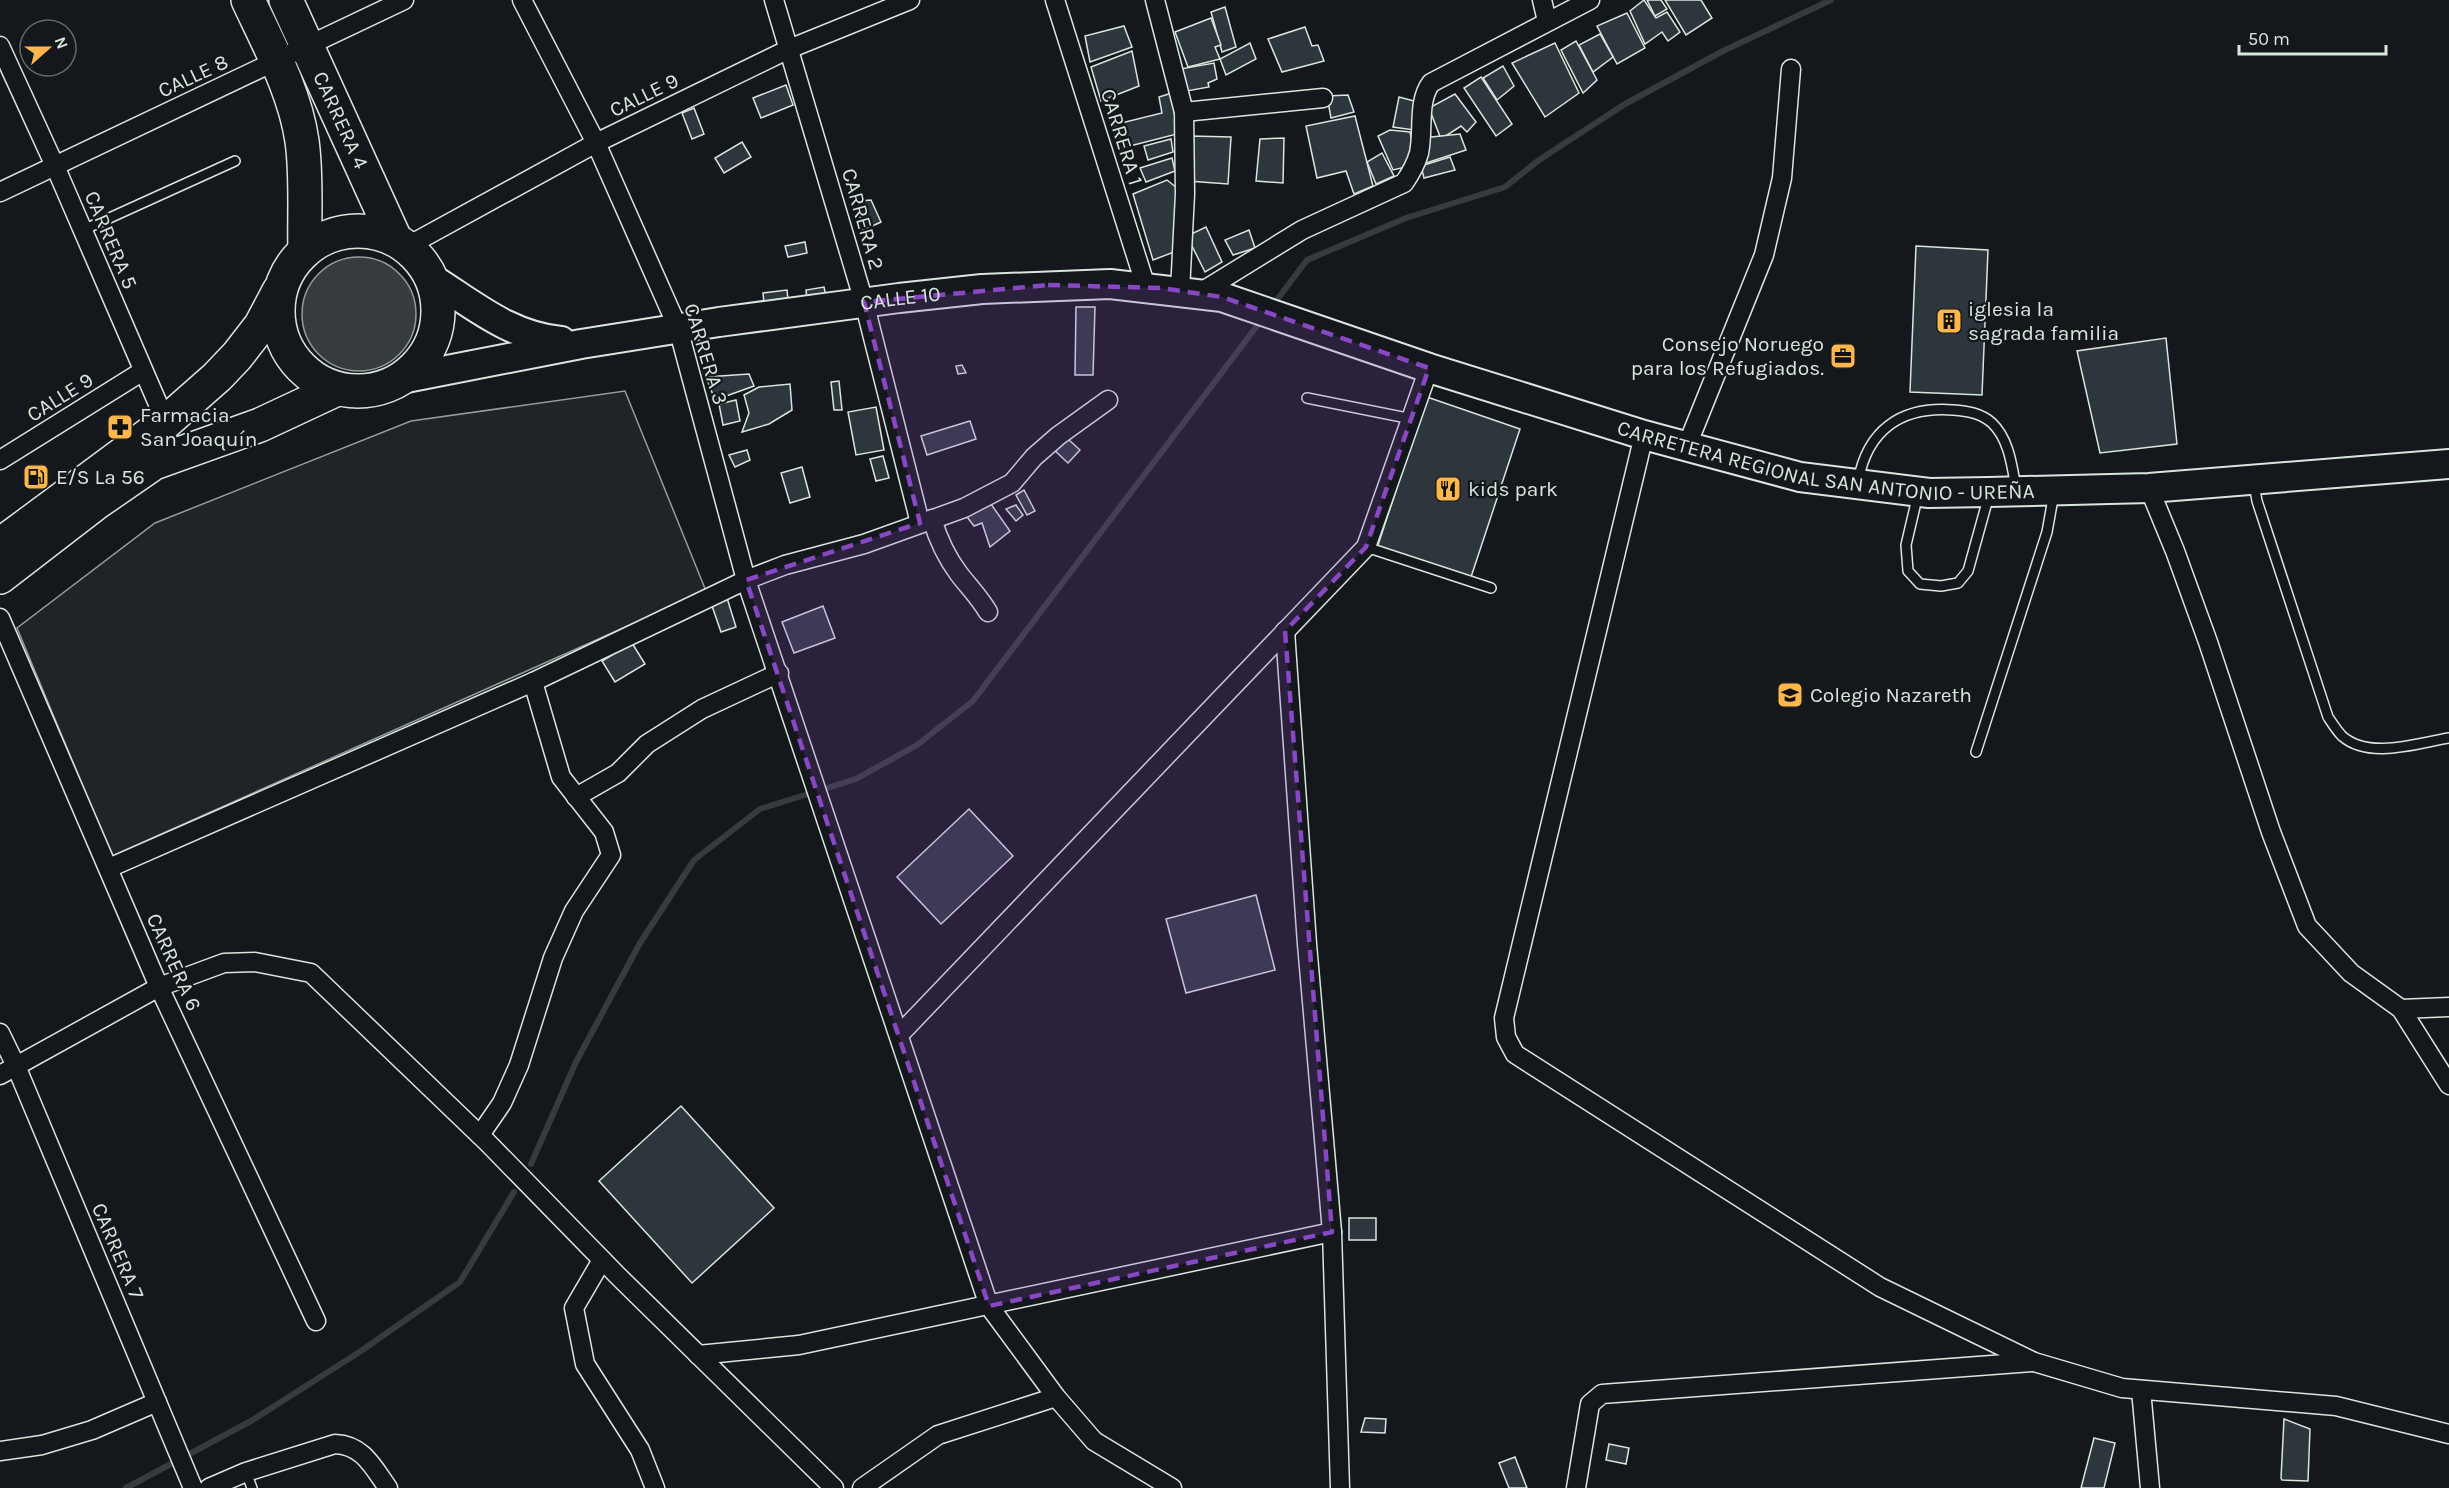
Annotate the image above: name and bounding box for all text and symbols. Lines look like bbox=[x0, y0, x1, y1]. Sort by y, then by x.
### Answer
north arrow bbox=[18, 18, 78, 78]
scale bar bbox=[2239, 18, 2386, 56]
text: 50 m bbox=[2248, 28, 2290, 50]
text: N bbox=[51, 34, 72, 52]
street label: CALLE 8 bbox=[154, 49, 232, 103]
street label: CARRERA 4 bbox=[308, 68, 373, 173]
street label: CALLE 9 bbox=[606, 68, 682, 122]
street label: CARRERA 1 bbox=[1096, 86, 1148, 188]
street label: CARRERA 2 bbox=[837, 165, 889, 273]
street label: CARRERA 5 bbox=[80, 187, 142, 293]
street label: CALLE 10 bbox=[859, 282, 942, 315]
place label: iglesia la sagrada familia bbox=[1968, 297, 2119, 345]
street label: CARRERA 3 bbox=[679, 300, 733, 408]
building icon: iglesia la sagrada familia bbox=[1934, 306, 1964, 336]
place label: Consejo Noruego para los Refugiados. bbox=[1631, 332, 1824, 380]
office icon: Consejo Noruego para los Refugiados. bbox=[1828, 341, 1858, 371]
street label: CALLE 9 bbox=[22, 367, 98, 427]
place label: Farmacia San Joaquín bbox=[140, 403, 257, 451]
pharmacy icon: Farmacia San Joaquín bbox=[105, 412, 135, 442]
street label: CARRETERA REGIONAL SAN ANTONIO - UREÑA bbox=[1614, 415, 2035, 505]
fuel station icon: E/S La 56 bbox=[21, 462, 51, 492]
place label: E/S La 56 bbox=[56, 465, 145, 489]
restaurant icon: kids park bbox=[1433, 474, 1463, 504]
place label: kids park bbox=[1468, 477, 1558, 501]
school or university icon: Colegio Nazareth bbox=[1775, 680, 1805, 710]
place label: Colegio Nazareth bbox=[1810, 683, 1972, 707]
street label: CARRERA 6 bbox=[142, 909, 206, 1015]
street label: CARRERA 7 bbox=[87, 1199, 149, 1303]

